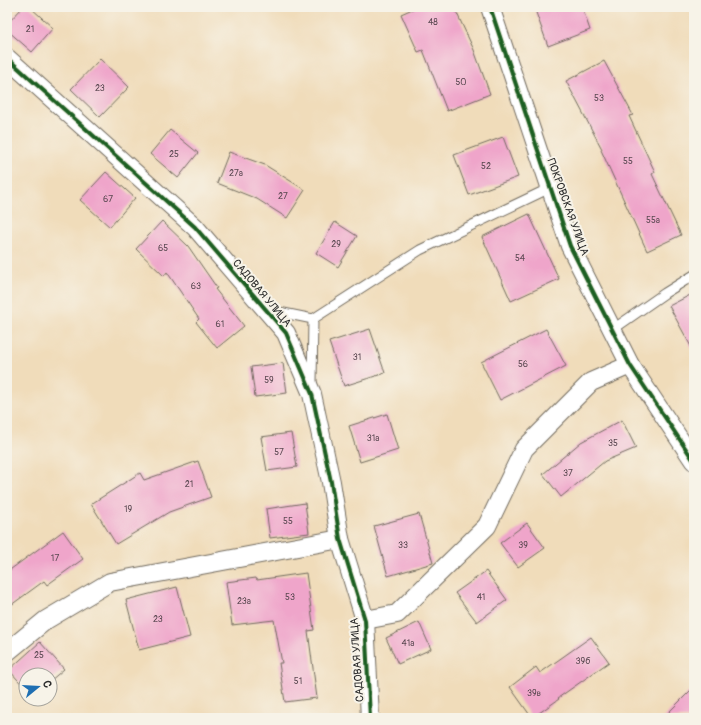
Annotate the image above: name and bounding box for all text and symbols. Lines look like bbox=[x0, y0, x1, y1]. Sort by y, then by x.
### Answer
house number: 48 bbox=[428, 17, 438, 28]
house number: 21 bbox=[26, 24, 34, 35]
house number: 50 bbox=[455, 77, 467, 88]
house number: 23 bbox=[95, 83, 105, 94]
house number: 53 bbox=[594, 93, 604, 104]
house number: 25 bbox=[169, 149, 179, 160]
house number: 55 bbox=[623, 156, 633, 167]
street label: ПОКРОВСКАЯ УЛИЦА bbox=[544, 157, 592, 257]
house number: 52 bbox=[481, 161, 491, 172]
house number: 27а bbox=[229, 168, 243, 179]
house number: 27 bbox=[278, 191, 288, 202]
house number: 67 bbox=[103, 194, 113, 205]
house number: 55а bbox=[646, 215, 660, 226]
house number: 29 bbox=[331, 239, 341, 250]
house number: 65 bbox=[158, 243, 168, 254]
house number: 54 bbox=[515, 253, 526, 264]
street label: САДОВАЯ УЛИЦА bbox=[230, 256, 294, 330]
house number: 63 bbox=[191, 281, 201, 292]
house number: 61 bbox=[216, 319, 224, 330]
house number: 31 bbox=[353, 352, 361, 363]
house number: 56 bbox=[518, 359, 528, 370]
house number: 59 bbox=[264, 375, 274, 386]
house number: 31а bbox=[367, 433, 379, 444]
house number: 35 bbox=[608, 438, 618, 449]
house number: 57 bbox=[274, 447, 284, 458]
house number: 37 bbox=[563, 468, 573, 479]
house number: 21 bbox=[185, 479, 193, 490]
house number: 19 bbox=[124, 504, 132, 515]
house number: 55 bbox=[283, 516, 293, 527]
house number: 33 bbox=[398, 540, 408, 551]
house number: 39 bbox=[518, 540, 528, 551]
house number: 17 bbox=[51, 553, 59, 564]
house number: 53 bbox=[285, 592, 295, 603]
house number: 41 bbox=[477, 592, 485, 603]
house number: 23а bbox=[237, 596, 251, 607]
house number: 23 bbox=[153, 614, 163, 625]
street label: САДОВАЯ УЛИЦА bbox=[348, 617, 366, 703]
house number: 41а bbox=[402, 638, 414, 649]
house number: 25 bbox=[34, 650, 44, 661]
house number: 39б bbox=[576, 656, 590, 667]
north arrow bbox=[18, 667, 58, 707]
house number: 51 bbox=[294, 676, 302, 687]
text: С bbox=[40, 679, 54, 689]
house number: 39в bbox=[527, 688, 541, 699]

